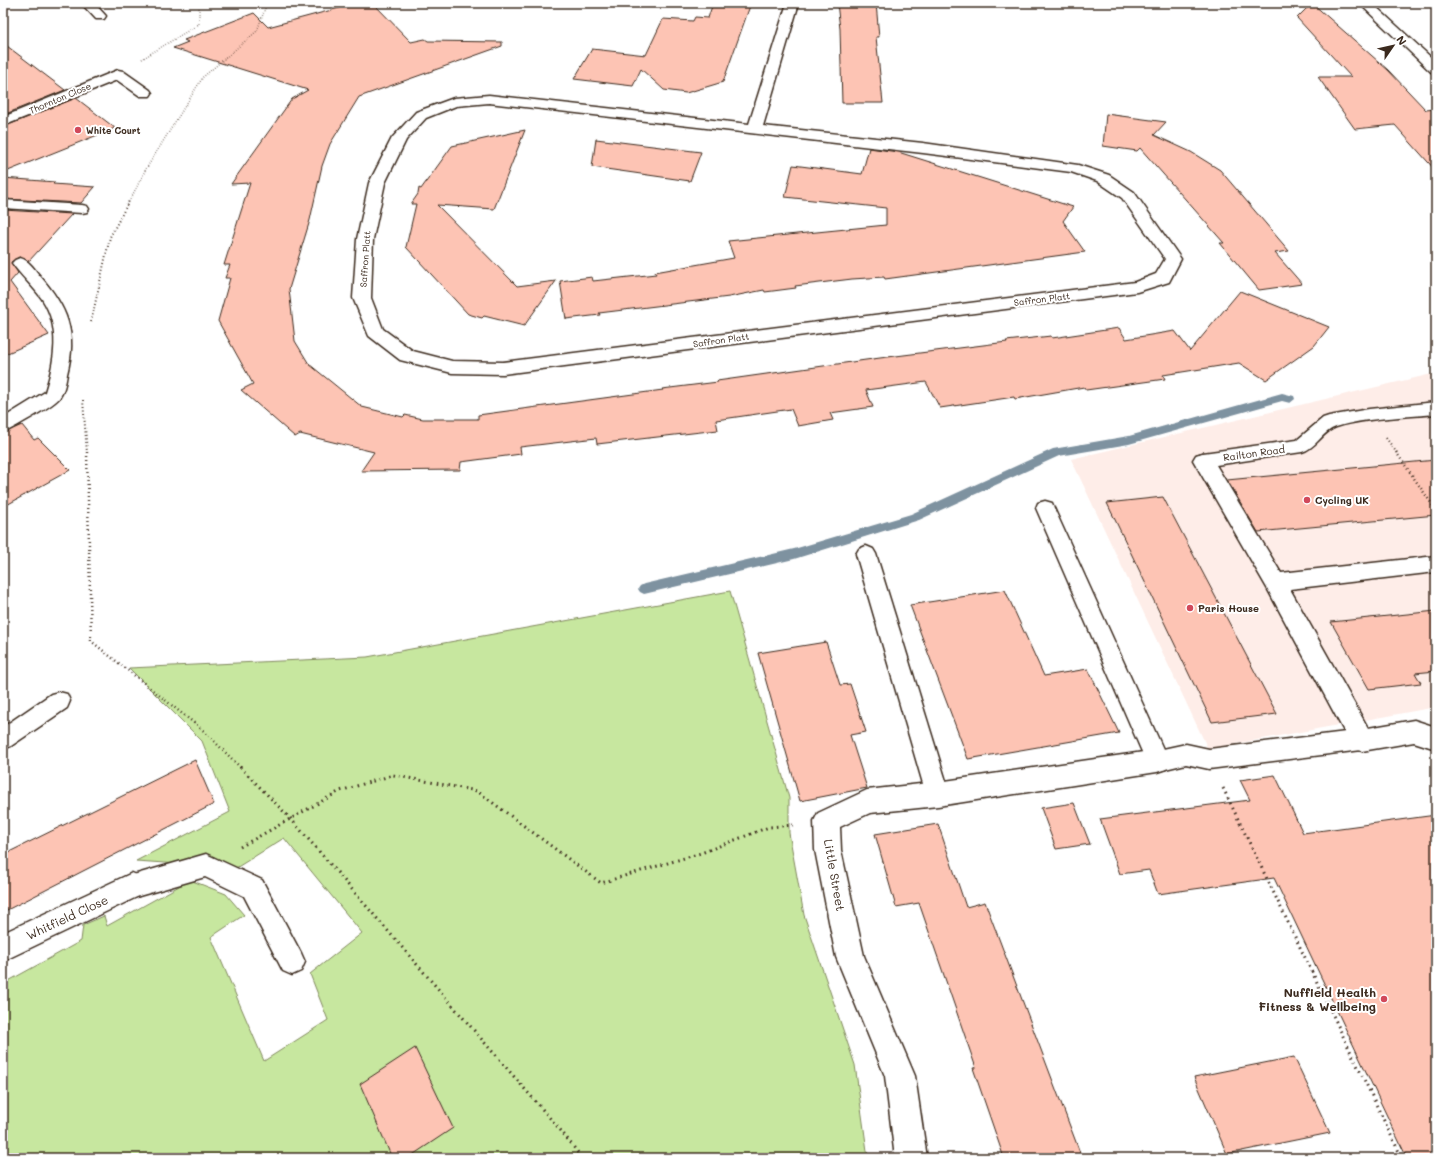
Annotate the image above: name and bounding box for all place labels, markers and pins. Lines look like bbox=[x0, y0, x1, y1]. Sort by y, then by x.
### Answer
marker: White Court bbox=[73, 125, 83, 135]
place label: White Court bbox=[86, 125, 141, 136]
place label: Cycling UK bbox=[1315, 493, 1369, 507]
marker: Cycling UK bbox=[1302, 495, 1312, 505]
place label: Paris House bbox=[1198, 601, 1259, 615]
marker: Paris House bbox=[1185, 603, 1195, 613]
place label: Nuffield Health Fitness & Wellbeing bbox=[1258, 984, 1376, 1014]
marker: Nuffield Health Fitness & Wellbeing bbox=[1379, 994, 1389, 1004]

